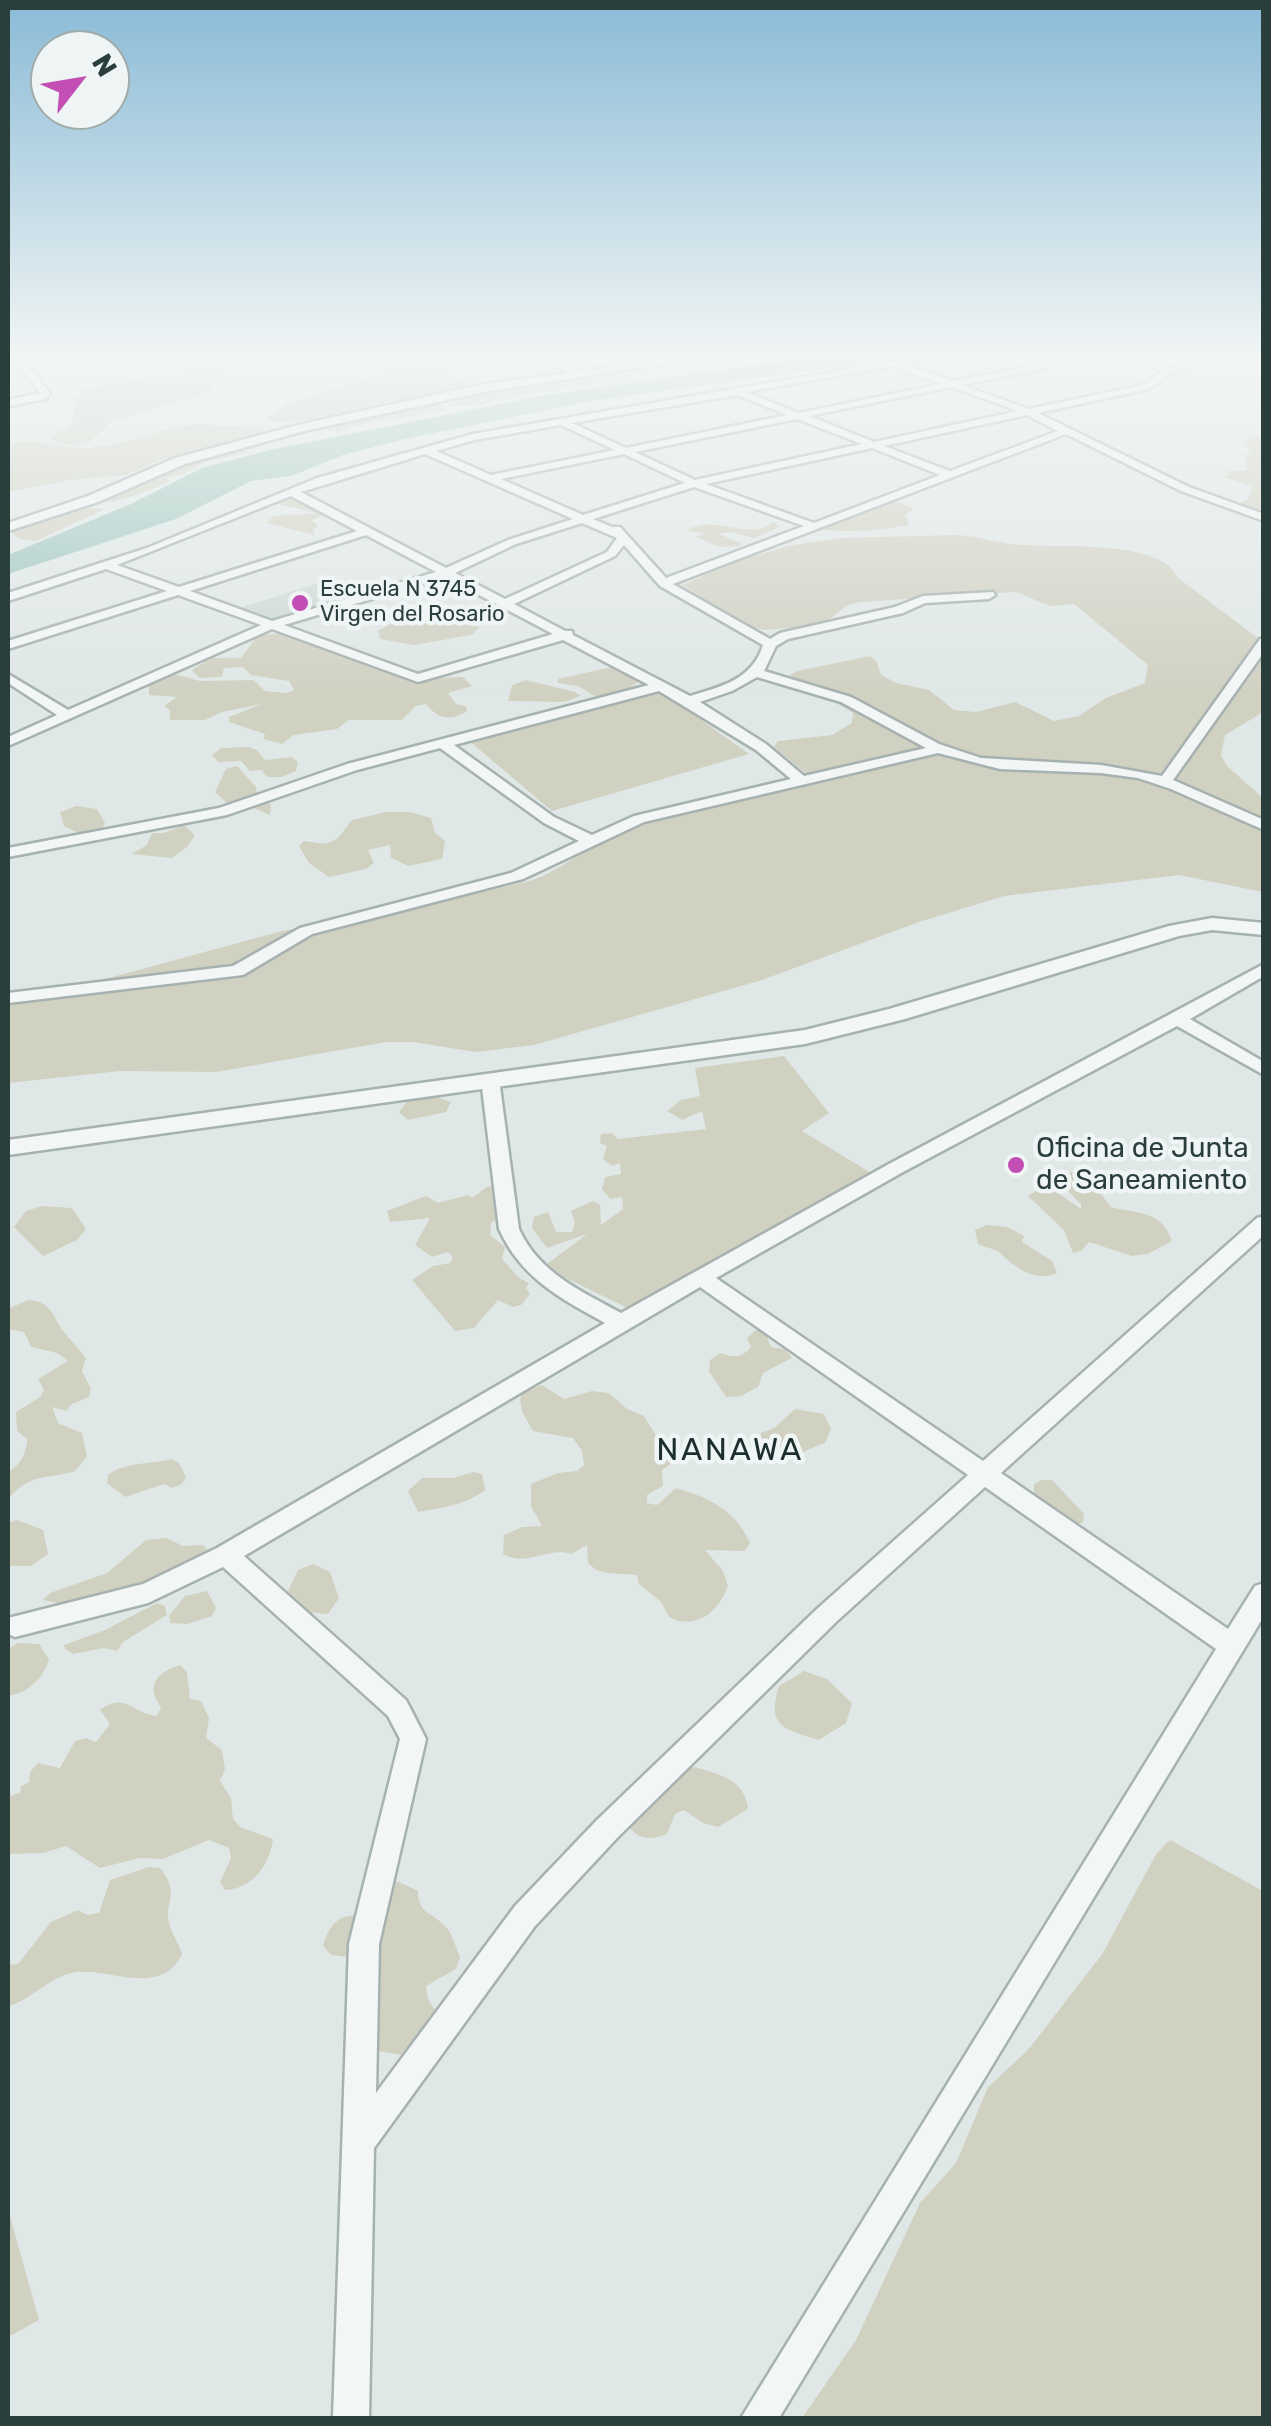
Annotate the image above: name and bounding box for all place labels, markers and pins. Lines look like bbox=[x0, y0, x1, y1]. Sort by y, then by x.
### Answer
place label: Escuela N 3745 Virgen del Rosario bbox=[320, 577, 505, 628]
marker: Escuela N 3745 Virgen del Rosario bbox=[289, 592, 311, 614]
place label: Oficina de Junta de Saneamiento bbox=[1036, 1132, 1249, 1198]
marker: Oficina de Junta de Saneamiento bbox=[1005, 1154, 1027, 1176]

